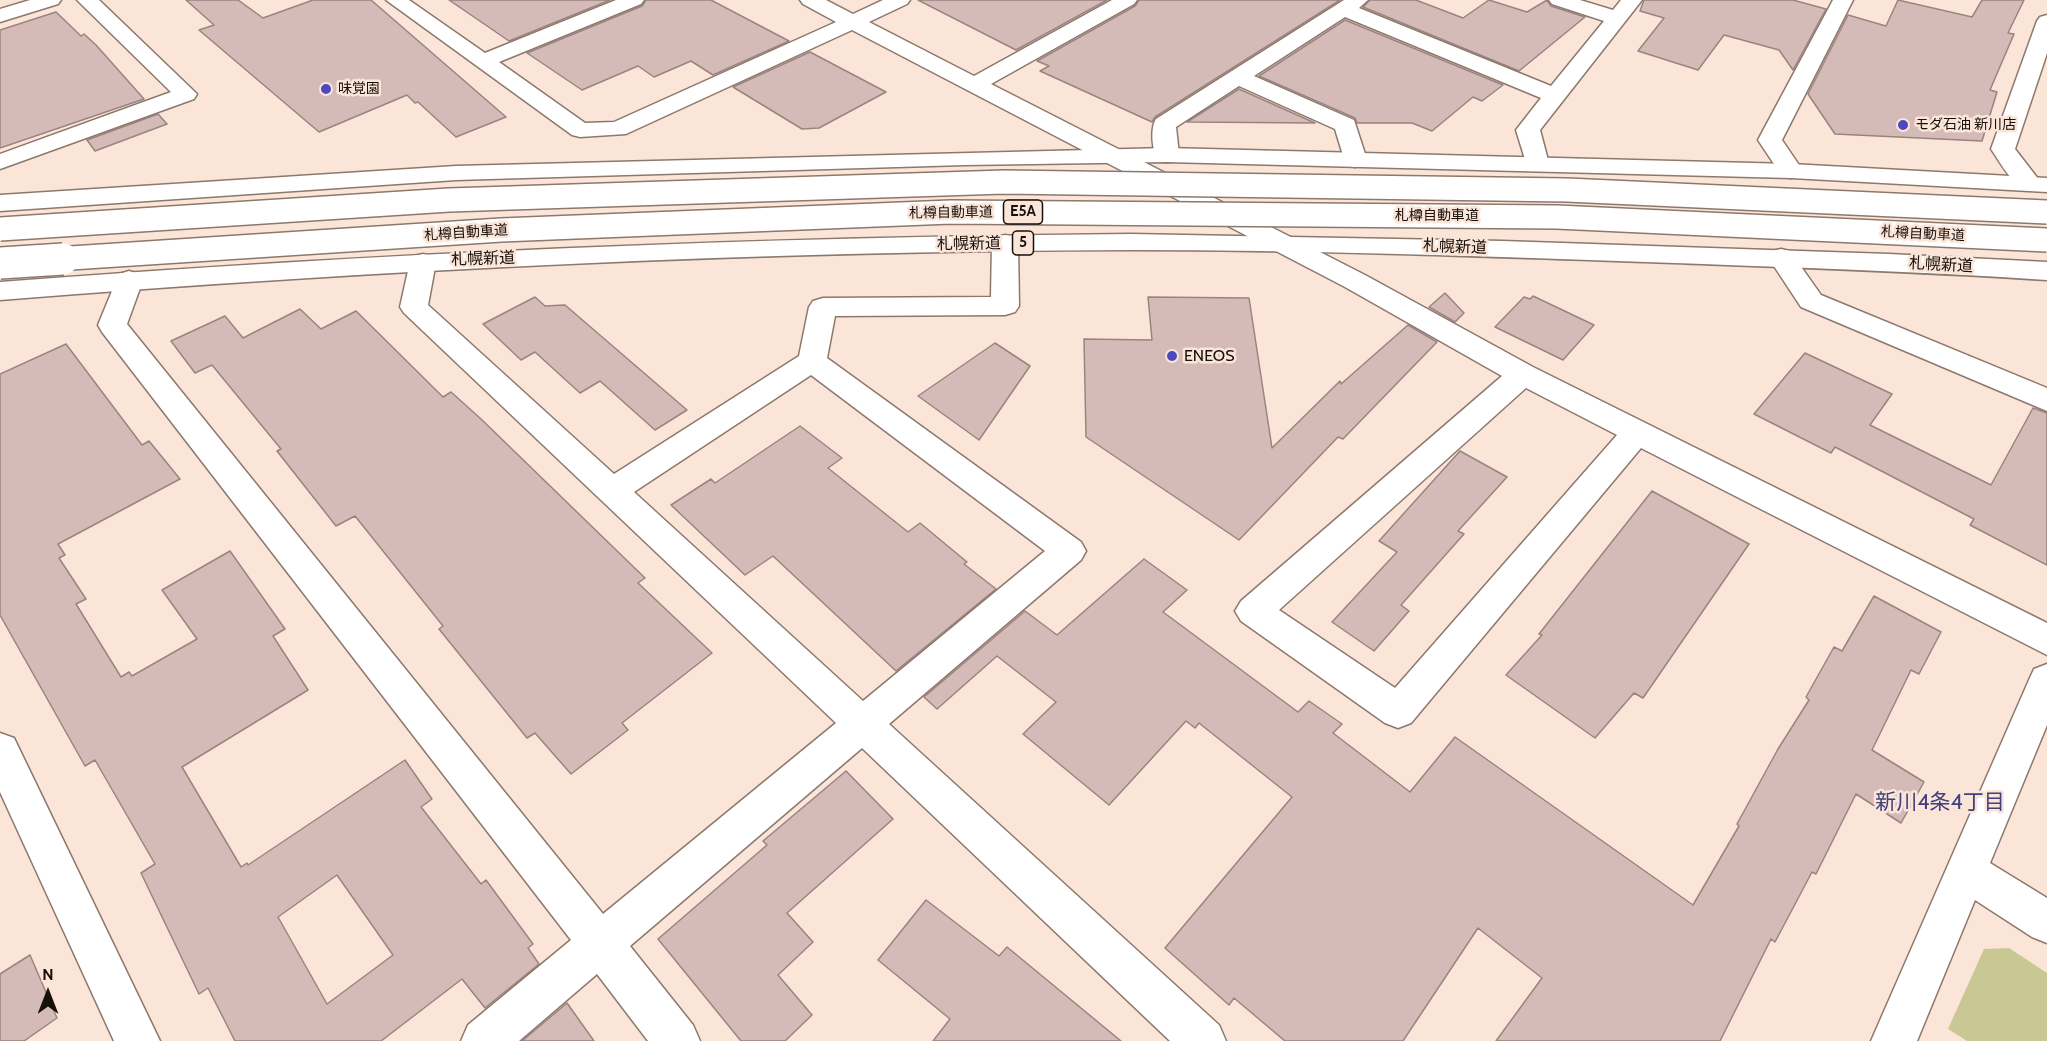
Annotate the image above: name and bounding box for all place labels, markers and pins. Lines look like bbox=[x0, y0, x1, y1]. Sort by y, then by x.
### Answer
place label: 味覚園 bbox=[338, 81, 380, 97]
marker: 味覚園 bbox=[319, 82, 333, 96]
place label: モダ石油 新川店 bbox=[1915, 117, 2016, 133]
marker: モダ石油 新川店 bbox=[1896, 118, 1910, 132]
place label: ENEOS bbox=[1184, 346, 1234, 366]
marker: ENEOS bbox=[1165, 349, 1179, 363]

